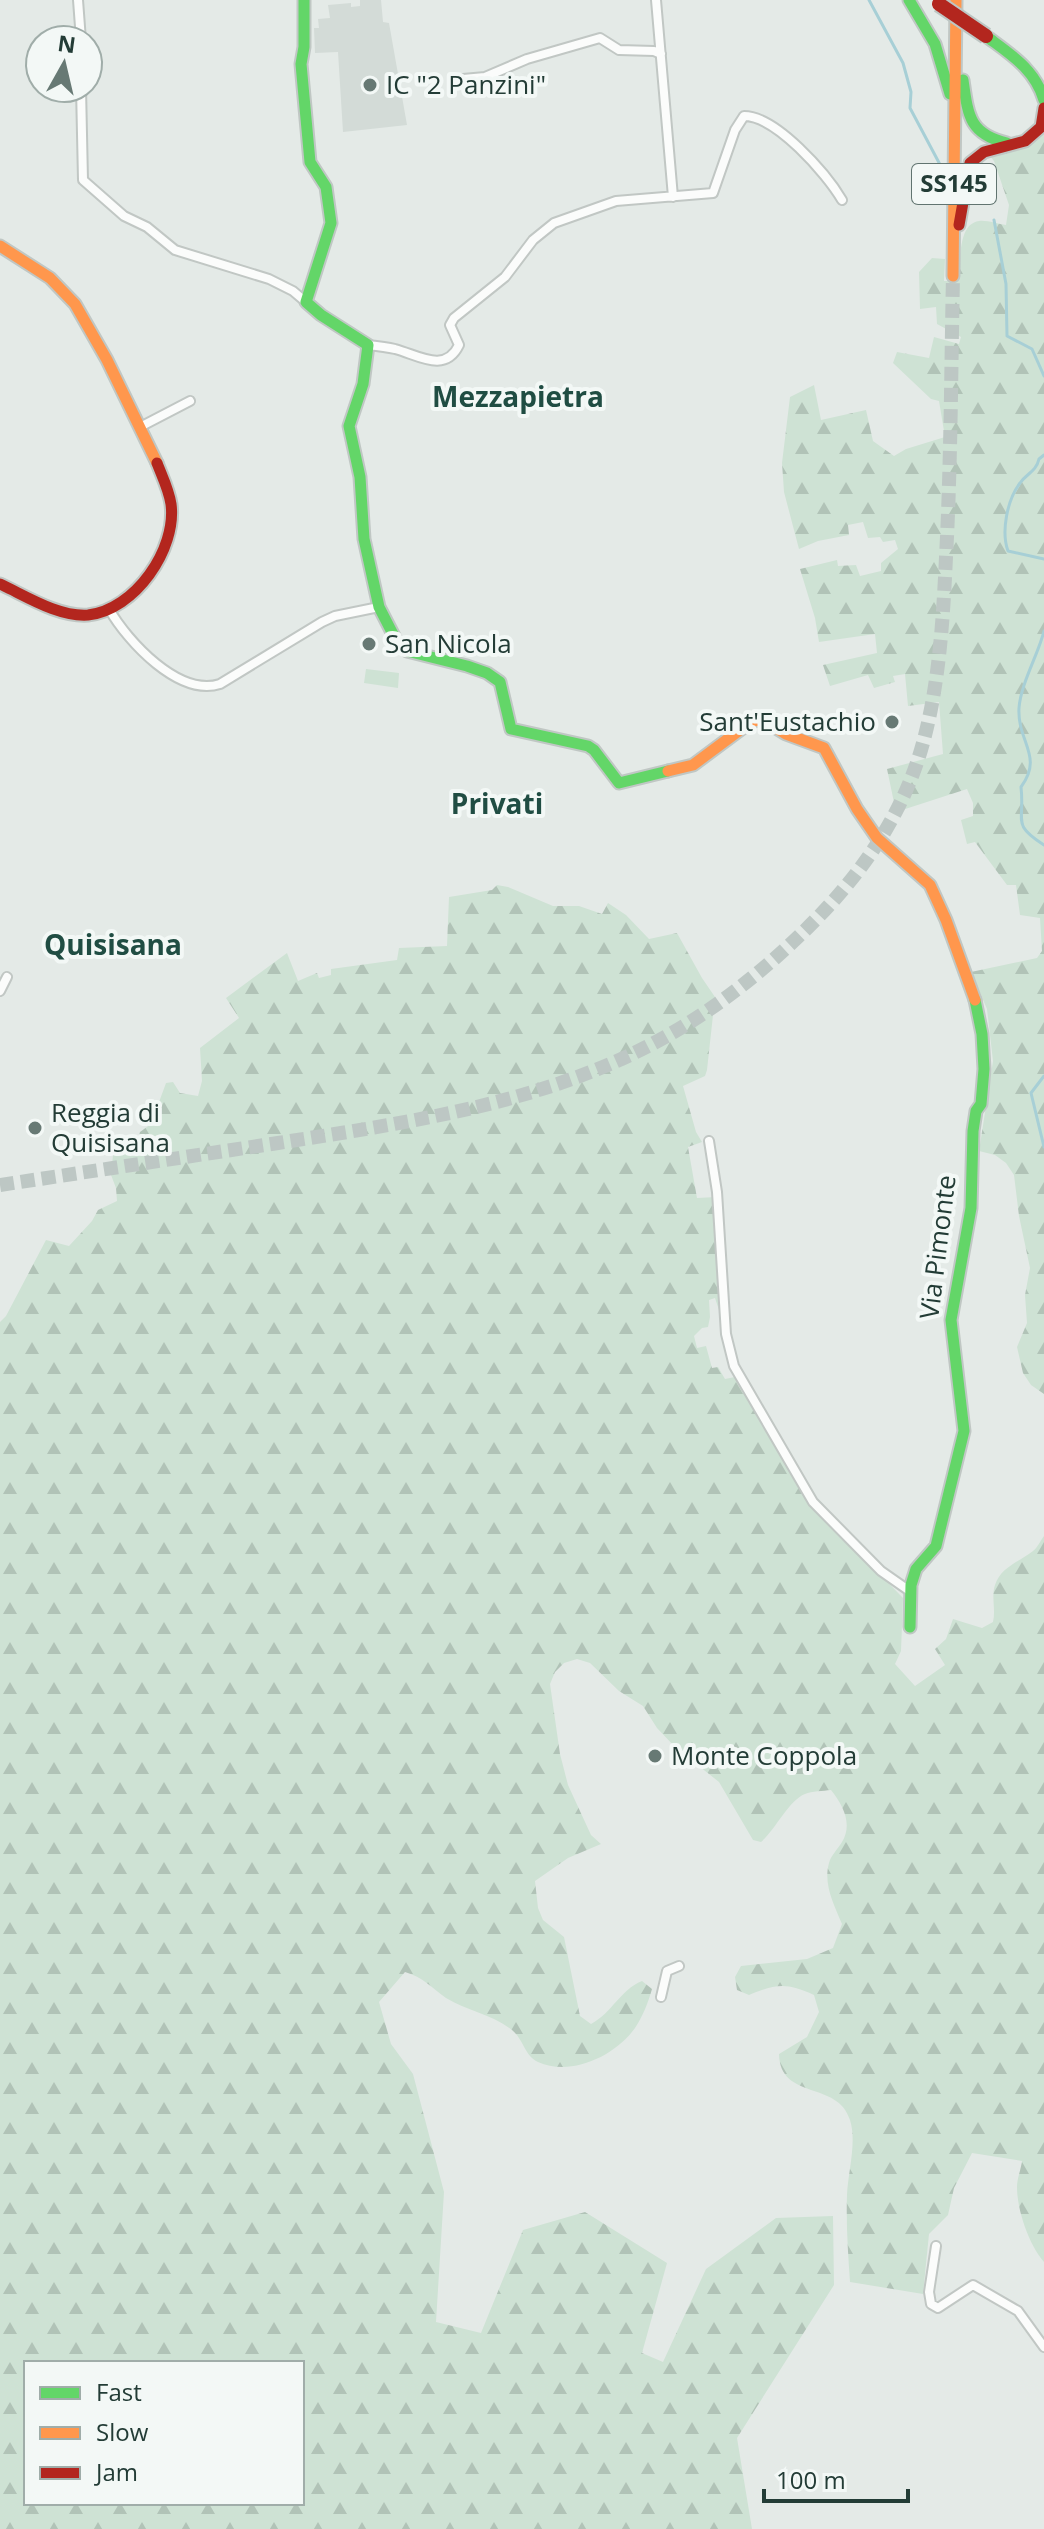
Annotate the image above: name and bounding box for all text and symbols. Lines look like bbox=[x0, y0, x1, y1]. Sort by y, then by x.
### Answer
north arrow bbox=[24, 24, 104, 104]
text: N bbox=[56, 27, 78, 59]
place label: IC "2 Panzini" bbox=[386, 66, 546, 102]
marker: IC "2 Panzini" bbox=[361, 76, 379, 94]
road number: SS145 bbox=[912, 164, 996, 204]
district label: Mezzapietra bbox=[432, 377, 604, 415]
place label: San Nicola bbox=[385, 625, 512, 661]
marker: San Nicola bbox=[360, 635, 378, 653]
place label: Sant'Eustachio bbox=[699, 703, 876, 739]
marker: Sant'Eustachio bbox=[883, 713, 901, 731]
district label: Privati bbox=[451, 784, 543, 822]
district label: Quisisana bbox=[44, 925, 182, 963]
place label: Reggia di Quisisana bbox=[51, 1094, 170, 1160]
marker: Reggia di Quisisana bbox=[26, 1119, 44, 1137]
street label: Via Pimonte bbox=[910, 1173, 964, 1321]
place label: Monte Coppola bbox=[671, 1737, 857, 1773]
marker: Monte Coppola bbox=[646, 1747, 664, 1765]
legend bbox=[24, 2361, 304, 2505]
text: Fast bbox=[96, 2375, 142, 2408]
text: Slow bbox=[96, 2415, 149, 2448]
scale bar bbox=[764, 2453, 908, 2503]
text: Jam bbox=[94, 2455, 138, 2488]
text: 100 m bbox=[776, 2463, 846, 2496]

